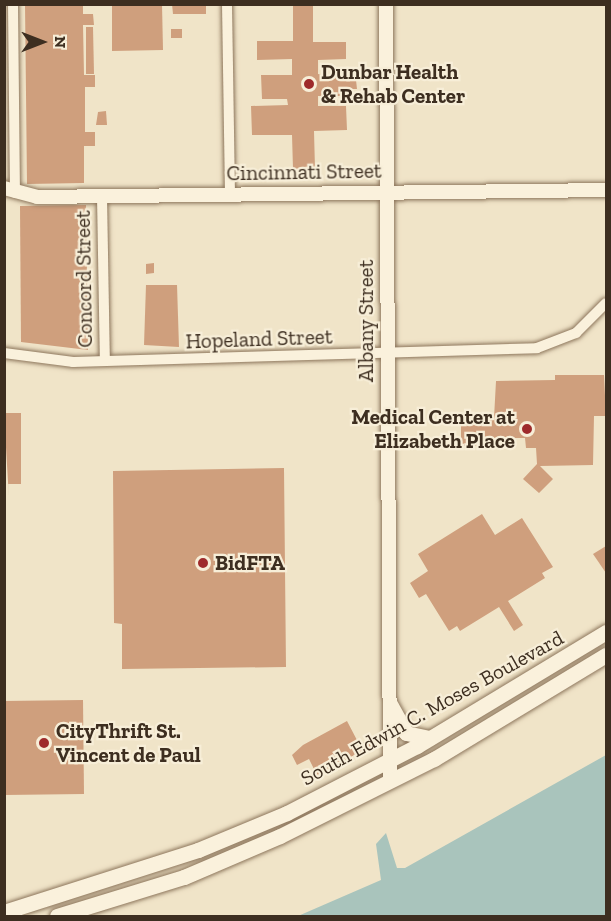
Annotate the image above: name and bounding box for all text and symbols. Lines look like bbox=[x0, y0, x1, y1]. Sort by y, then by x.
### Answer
north arrow bbox=[12, 12, 72, 72]
text: N bbox=[51, 36, 70, 48]
place label: Dunbar Health & Rehab Center bbox=[321, 59, 465, 109]
marker: Dunbar Health & Rehab Center bbox=[302, 77, 316, 91]
street label: Cincinnati Street bbox=[226, 158, 382, 186]
street label: Concord Street bbox=[70, 210, 98, 348]
street label: Albany Street bbox=[353, 260, 379, 382]
street label: Hopeland Street bbox=[185, 324, 333, 354]
place label: Medical Center at Elizabeth Place bbox=[351, 404, 515, 454]
marker: Medical Center at Elizabeth Place bbox=[520, 422, 534, 436]
place label: BidFTA bbox=[215, 550, 285, 576]
marker: BidFTA bbox=[196, 556, 210, 570]
street label: South Edwin C. Moses Boulevard bbox=[296, 625, 568, 791]
place label: CityThrift St. Vincent de Paul bbox=[56, 718, 201, 768]
marker: CityThrift St. Vincent de Paul bbox=[37, 736, 51, 750]

